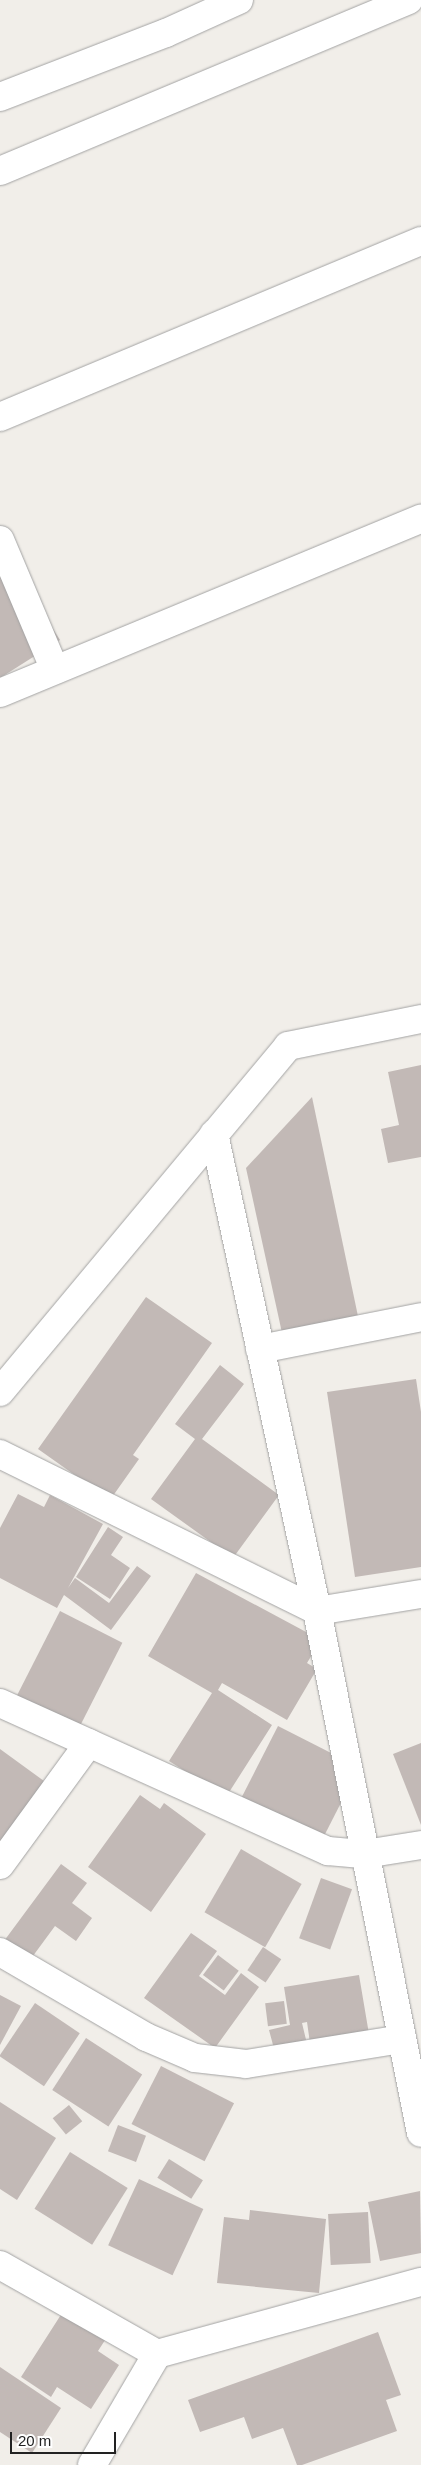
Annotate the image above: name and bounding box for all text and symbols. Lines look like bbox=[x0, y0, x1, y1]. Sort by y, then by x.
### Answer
scale bar bbox=[12, 2422, 119, 2454]
text: 20 m bbox=[18, 2432, 51, 2449]

